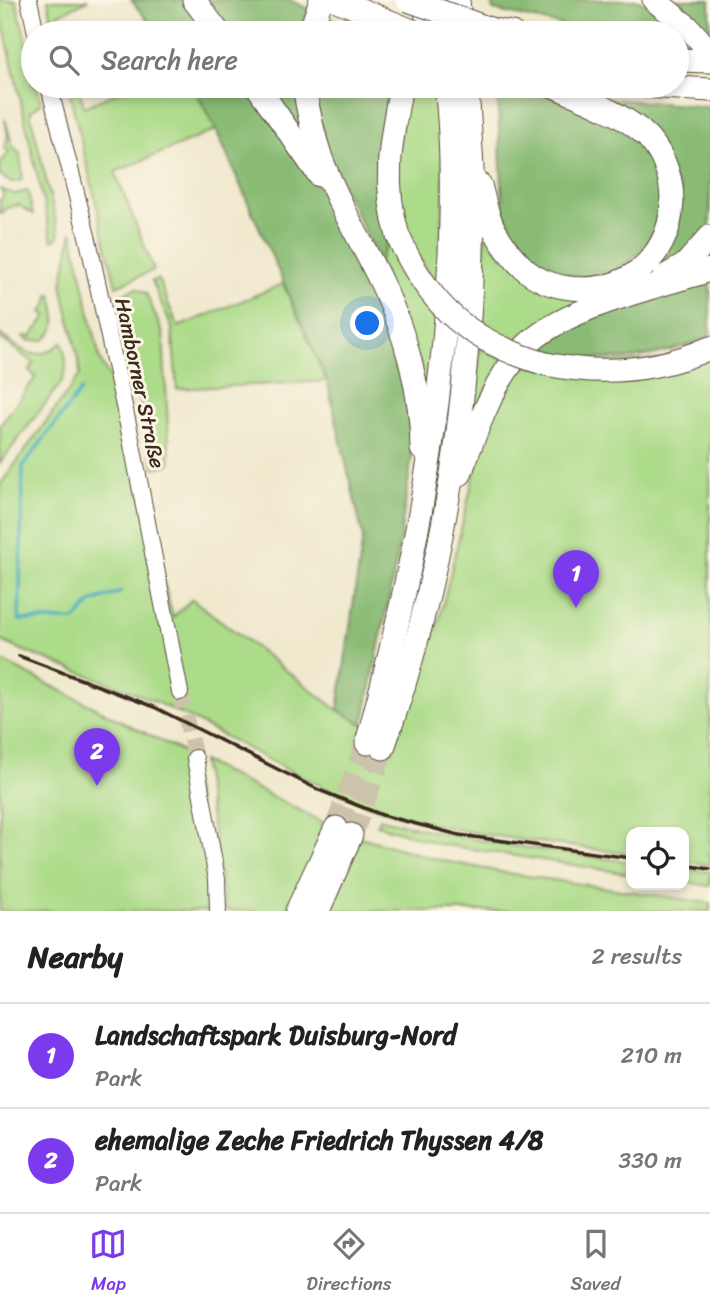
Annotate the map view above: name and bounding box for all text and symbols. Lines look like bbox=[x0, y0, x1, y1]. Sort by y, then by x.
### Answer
search box bbox=[21, 21, 689, 98]
text: Search here bbox=[101, 37, 238, 83]
icon: search bbox=[45, 41, 83, 79]
street label: Hamborner Straße bbox=[103, 294, 177, 472]
your location bbox=[350, 306, 384, 340]
pin: 1 bbox=[553, 550, 599, 608]
pin: 2 bbox=[74, 728, 120, 786]
map controls bbox=[626, 827, 689, 890]
button: locate bbox=[626, 827, 689, 890]
text: Nearby bbox=[28, 930, 123, 984]
text: 2 results bbox=[591, 936, 682, 977]
text: Landschaftspark Duisburg-Nord bbox=[95, 1012, 457, 1058]
text: 1 bbox=[46, 1035, 56, 1076]
text: 210 m bbox=[621, 1035, 682, 1076]
text: Park bbox=[95, 1058, 142, 1099]
text: ehemalige Zeche Friedrich Thyssen 4/8 bbox=[95, 1117, 544, 1163]
text: 2 bbox=[44, 1140, 58, 1181]
text: 330 m bbox=[619, 1140, 682, 1181]
text: Park bbox=[95, 1163, 142, 1204]
tab: Map bbox=[89, 1225, 127, 1300]
tab: Directions bbox=[306, 1225, 392, 1300]
tab: Saved bbox=[570, 1225, 621, 1300]

